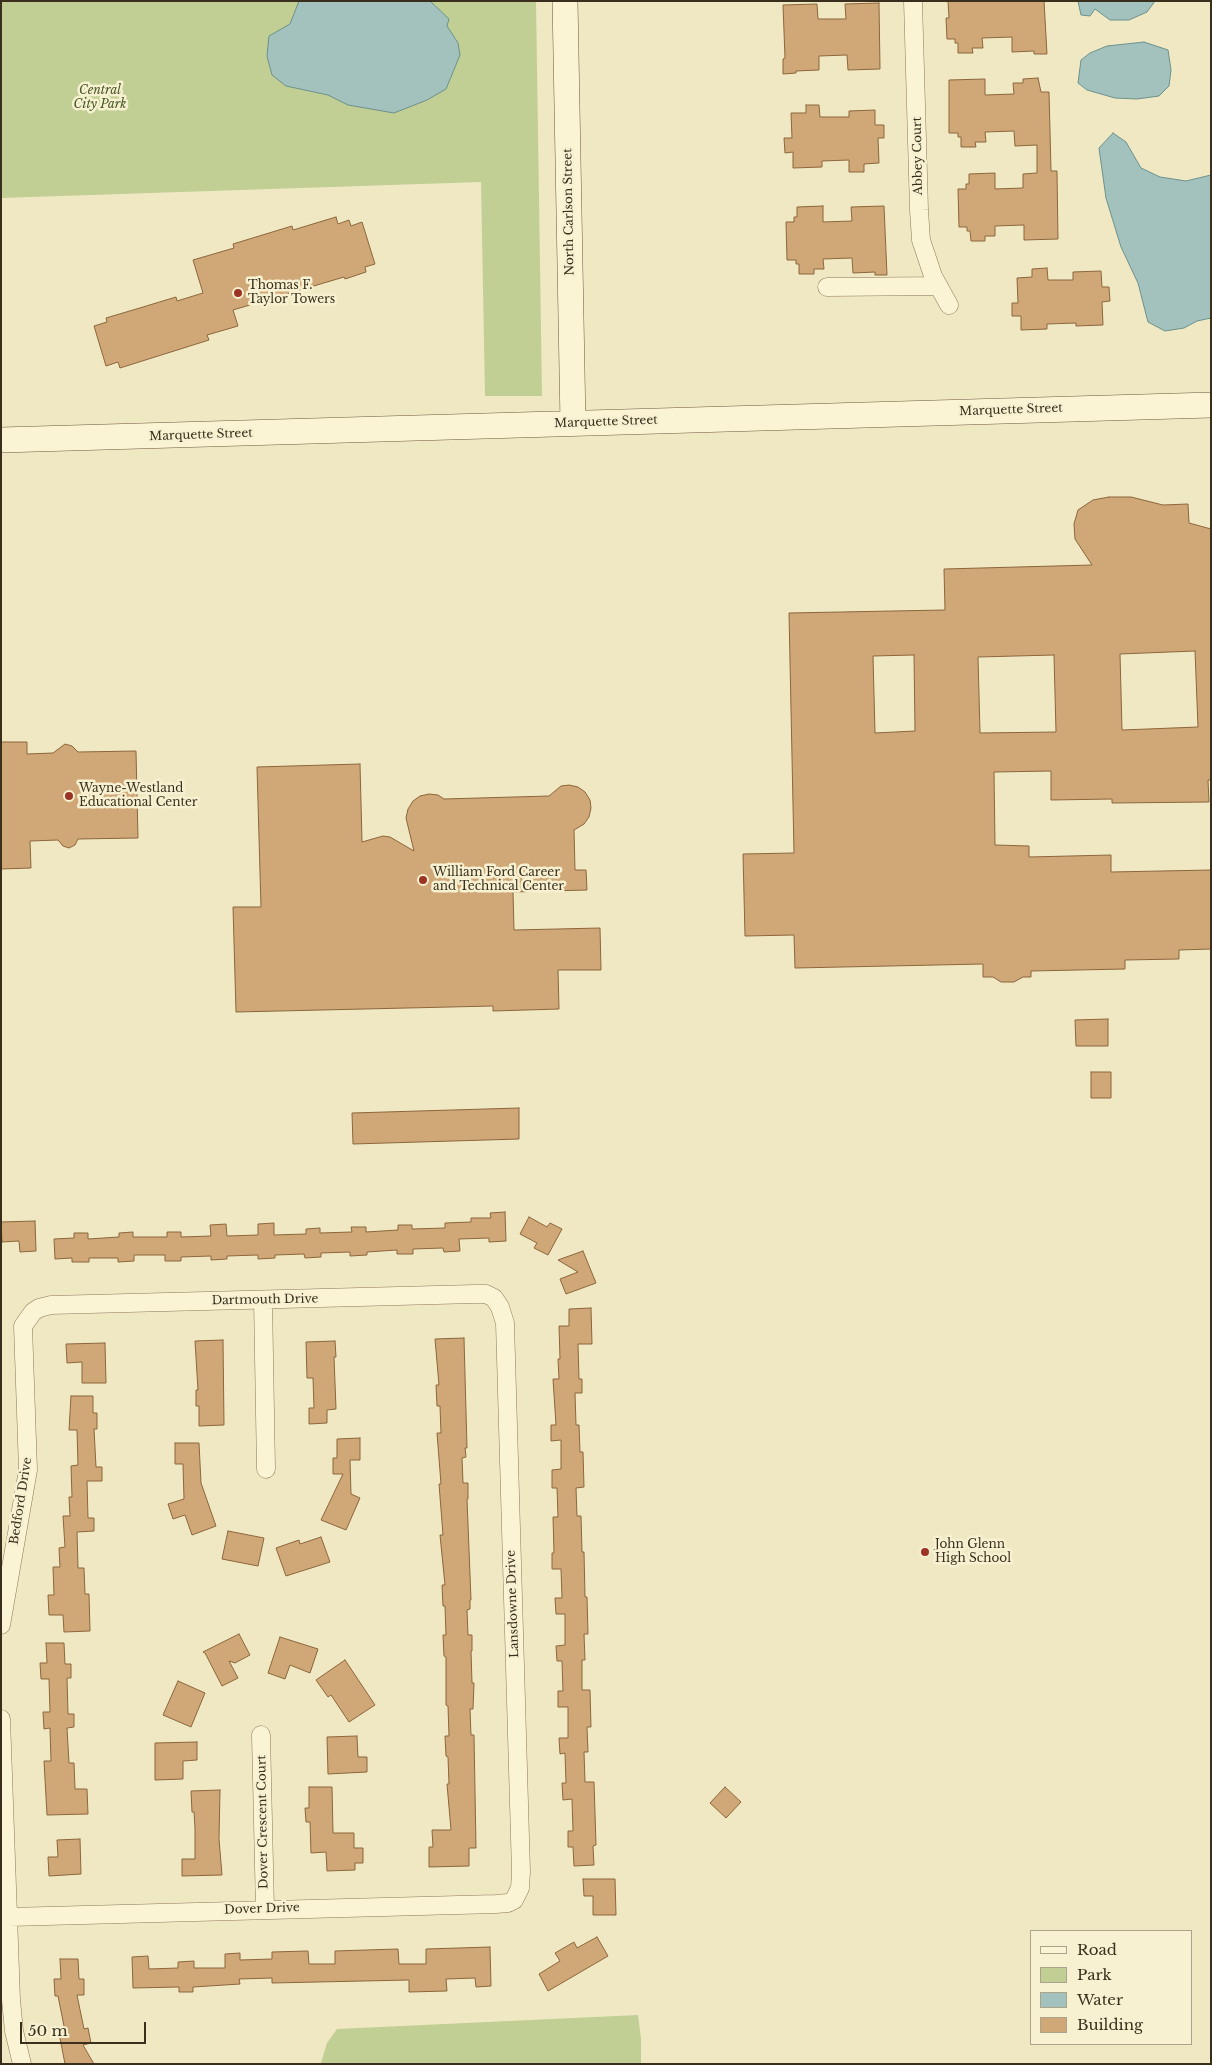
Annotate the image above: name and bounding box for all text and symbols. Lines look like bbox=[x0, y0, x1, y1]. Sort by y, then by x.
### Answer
park label: Central City Park bbox=[74, 84, 126, 112]
street label: Abbey Court bbox=[910, 117, 926, 195]
street label: North Carlson Street bbox=[561, 148, 577, 276]
place label: Thomas F. Taylor Towers bbox=[248, 279, 335, 307]
marker: Thomas F. Taylor Towers bbox=[232, 287, 244, 299]
street label: Marquette Street bbox=[959, 401, 1063, 419]
street label: Marquette Street bbox=[554, 413, 658, 431]
street label: Marquette Street bbox=[149, 426, 253, 444]
place label: Wayne-Westland Educational Center bbox=[79, 782, 198, 810]
marker: Wayne-Westland Educational Center bbox=[63, 790, 75, 802]
place label: William Ford Career and Technical Center bbox=[433, 866, 564, 894]
marker: William Ford Career and Technical Center bbox=[417, 874, 429, 886]
street label: Dartmouth Drive bbox=[212, 1292, 318, 1308]
street label: Bedford Drive bbox=[7, 1456, 35, 1546]
place label: John Glenn High School bbox=[935, 1538, 1011, 1566]
marker: John Glenn High School bbox=[919, 1546, 931, 1558]
street label: Lansdowne Drive bbox=[504, 1550, 522, 1658]
street label: Dover Crescent Court bbox=[255, 1755, 271, 1889]
street label: Dover Drive bbox=[224, 1900, 300, 1918]
legend bbox=[1030, 1930, 1192, 2045]
text: Road bbox=[1077, 1940, 1117, 1959]
text: Park bbox=[1077, 1965, 1112, 1984]
text: Water bbox=[1077, 1990, 1123, 2009]
scale bar bbox=[22, 2012, 149, 2044]
text: Building bbox=[1077, 2015, 1143, 2034]
text: 50 m bbox=[28, 2021, 68, 2040]

